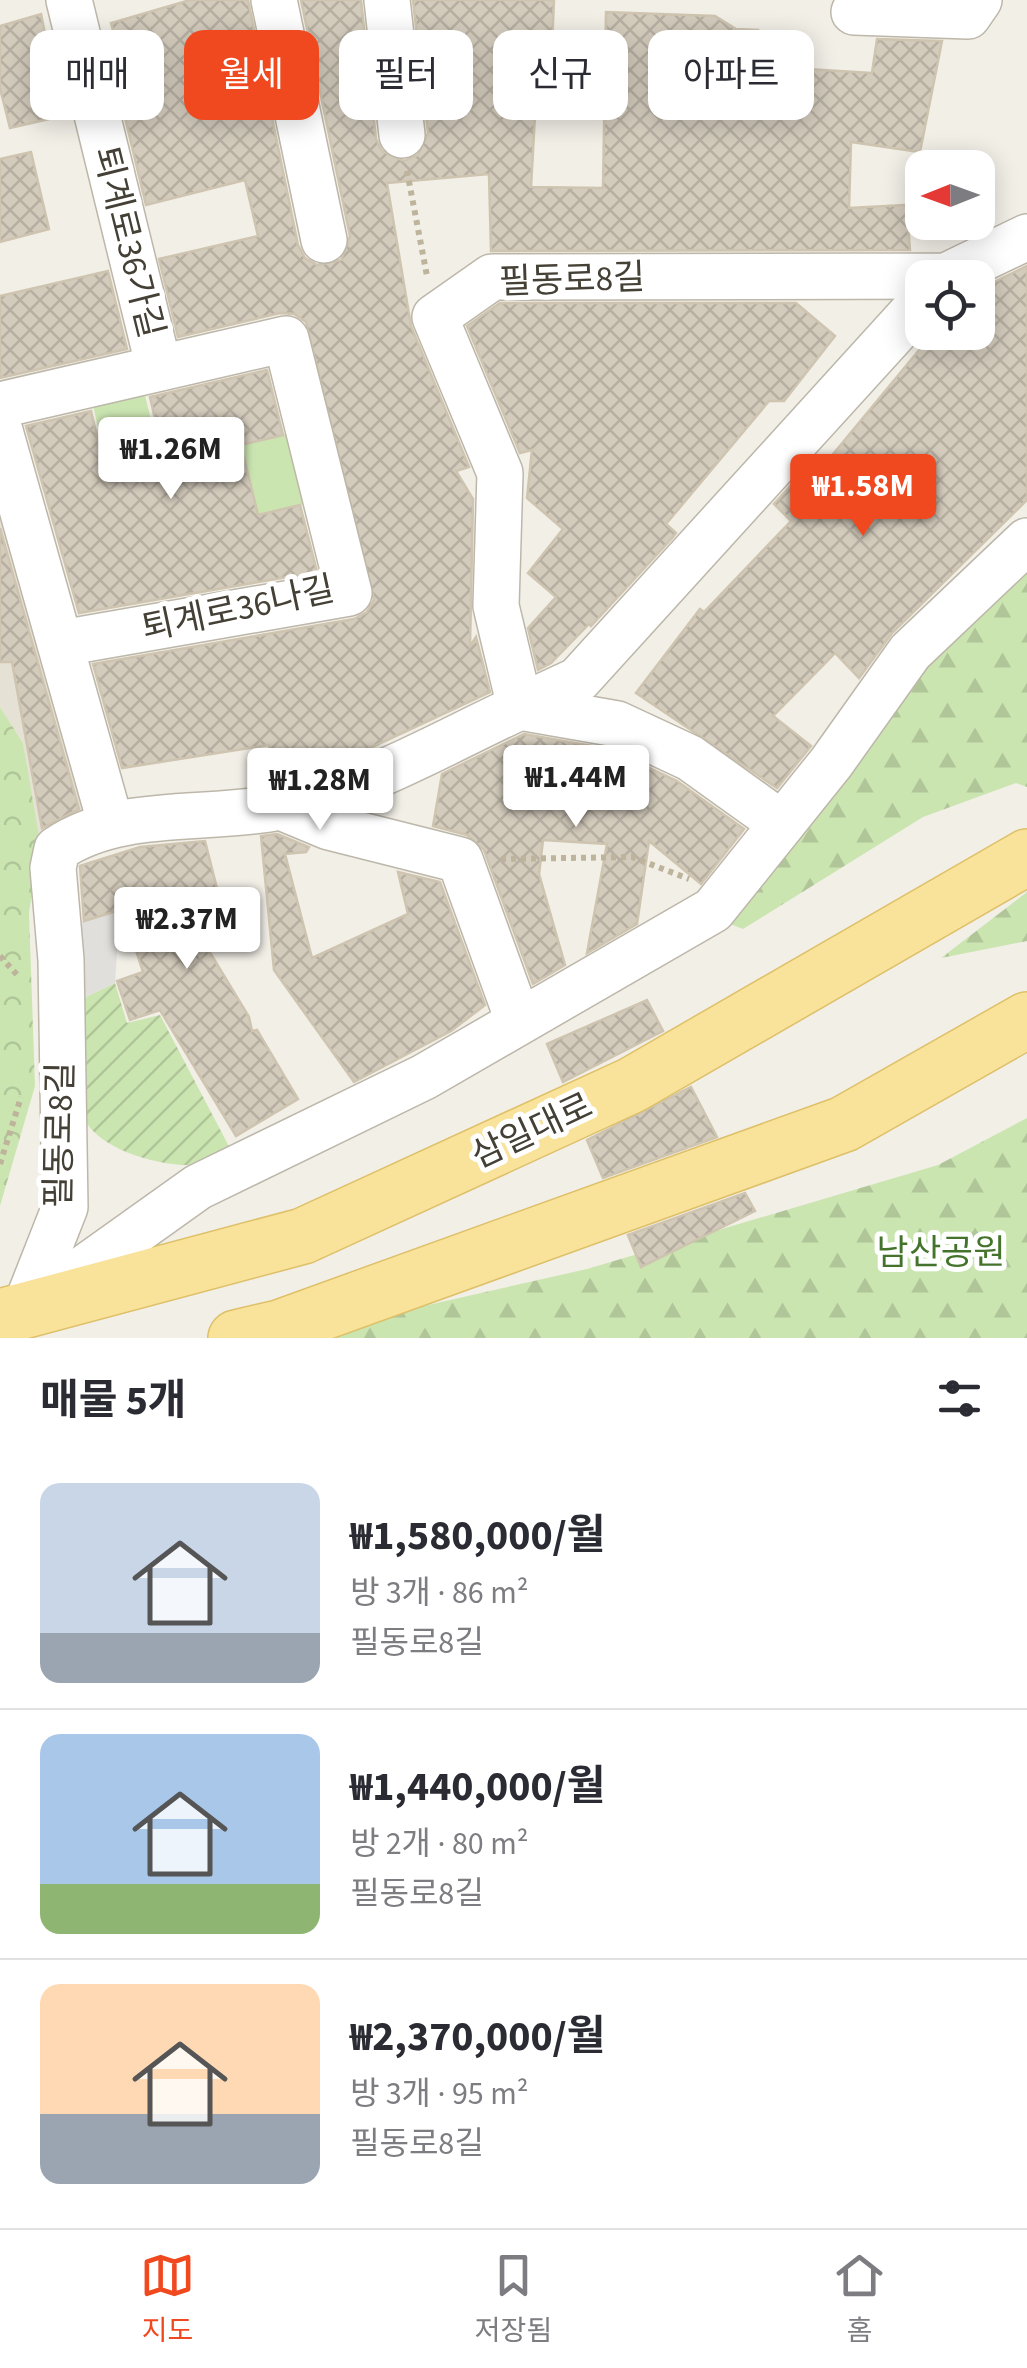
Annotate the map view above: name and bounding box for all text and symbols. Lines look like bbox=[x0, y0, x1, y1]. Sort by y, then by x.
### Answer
chip: 매매 bbox=[30, 30, 164, 120]
chip: 월세 bbox=[184, 30, 319, 120]
chip: 필터 bbox=[339, 30, 473, 120]
chip: 신규 bbox=[493, 30, 628, 120]
chip: 아파트 bbox=[648, 30, 814, 120]
street label: 퇴계로36가길 bbox=[80, 141, 176, 343]
north arrow bbox=[905, 150, 995, 240]
map controls bbox=[905, 150, 995, 350]
street label: 필동로8길 bbox=[498, 252, 646, 308]
button: locate bbox=[905, 260, 995, 350]
pin: ₩1.26M bbox=[90, 417, 252, 502]
text: ₩1.26M bbox=[120, 426, 222, 472]
pin: ₩1.58M bbox=[782, 454, 944, 539]
text: ₩1.58M bbox=[812, 463, 914, 509]
street label: 퇴계로36나길 bbox=[137, 564, 339, 654]
pin: ₩1.44M bbox=[495, 745, 657, 830]
pin: ₩1.28M bbox=[239, 748, 401, 833]
text: ₩1.44M bbox=[525, 754, 627, 800]
text: ₩1.28M bbox=[269, 757, 371, 803]
pin: ₩2.37M bbox=[106, 887, 268, 972]
text: ₩2.37M bbox=[136, 896, 238, 942]
street label: 필동로8길 bbox=[34, 1061, 86, 1209]
street label: 삼일대로 bbox=[463, 1081, 601, 1181]
park label: 남산공원 bbox=[877, 1228, 1005, 1278]
text: 매물 5개 bbox=[40, 1371, 187, 1431]
icon: filters bbox=[932, 1371, 987, 1426]
text: ₩1,580,000/월 bbox=[350, 1506, 606, 1566]
icon: home bbox=[120, 1523, 240, 1643]
text: 방 3개 · 86 m² bbox=[350, 1570, 528, 1616]
text: 필동로8길 bbox=[350, 1620, 484, 1666]
text: ₩1,440,000/월 bbox=[350, 1757, 606, 1817]
icon: home bbox=[120, 1774, 240, 1894]
text: 방 2개 · 80 m² bbox=[350, 1821, 528, 1867]
text: 필동로8길 bbox=[350, 1871, 484, 1917]
text: ₩2,370,000/월 bbox=[350, 2007, 606, 2067]
icon: home bbox=[120, 2024, 240, 2144]
text: 방 3개 · 95 m² bbox=[350, 2071, 528, 2117]
text: 필동로8길 bbox=[350, 2121, 484, 2167]
tab: 지도 bbox=[140, 2248, 195, 2351]
tab: 저장됨 bbox=[475, 2248, 552, 2351]
tab: 홈 bbox=[832, 2248, 887, 2351]

